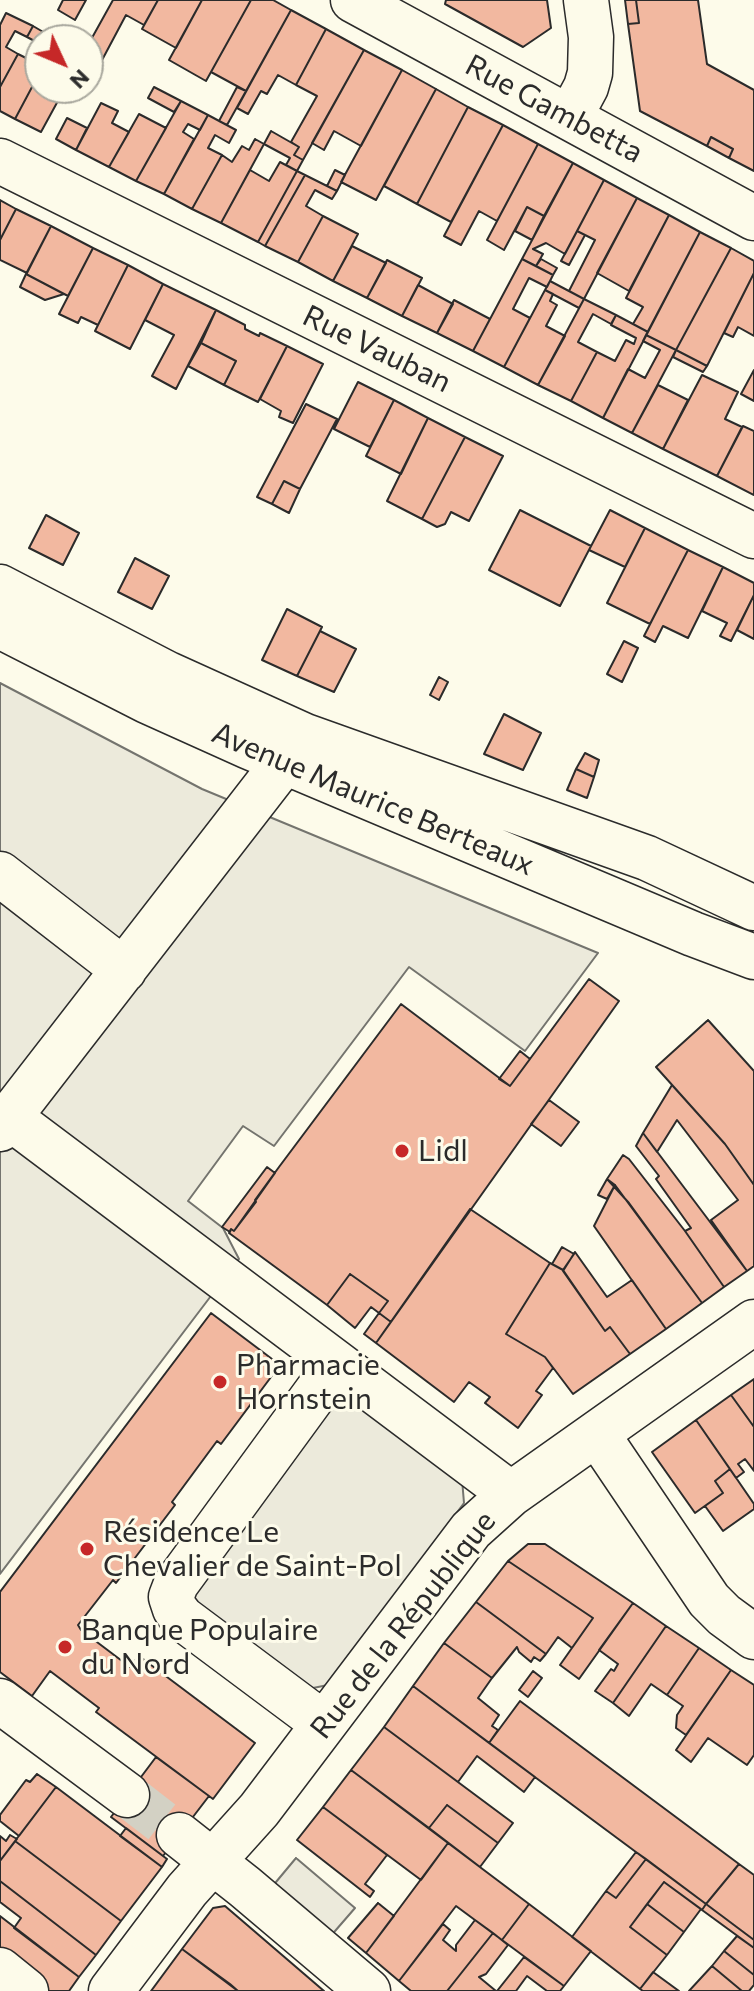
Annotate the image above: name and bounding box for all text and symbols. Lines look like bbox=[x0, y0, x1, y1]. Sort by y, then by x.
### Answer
north arrow bbox=[24, 24, 104, 104]
street label: Rue Gambetta bbox=[459, 47, 649, 171]
text: N bbox=[65, 64, 96, 95]
street label: Rue Vauban bbox=[297, 298, 457, 400]
street label: Avenue Maurice Berteaux bbox=[207, 715, 539, 883]
place label: Lidl bbox=[418, 1133, 468, 1169]
marker: Lidl bbox=[393, 1142, 411, 1160]
place label: Pharmacie Hornstein bbox=[236, 1347, 380, 1418]
marker: Pharmacie Hornstein bbox=[211, 1373, 229, 1391]
street label: Rue de la République bbox=[303, 1504, 503, 1746]
place label: Résidence Le Chevalier de Saint-Pol bbox=[103, 1514, 402, 1584]
marker: Résidence Le Chevalier de Saint-Pol bbox=[78, 1540, 96, 1558]
place label: Banque Populaire du Nord bbox=[81, 1612, 318, 1682]
marker: Banque Populaire du Nord bbox=[56, 1638, 74, 1656]

